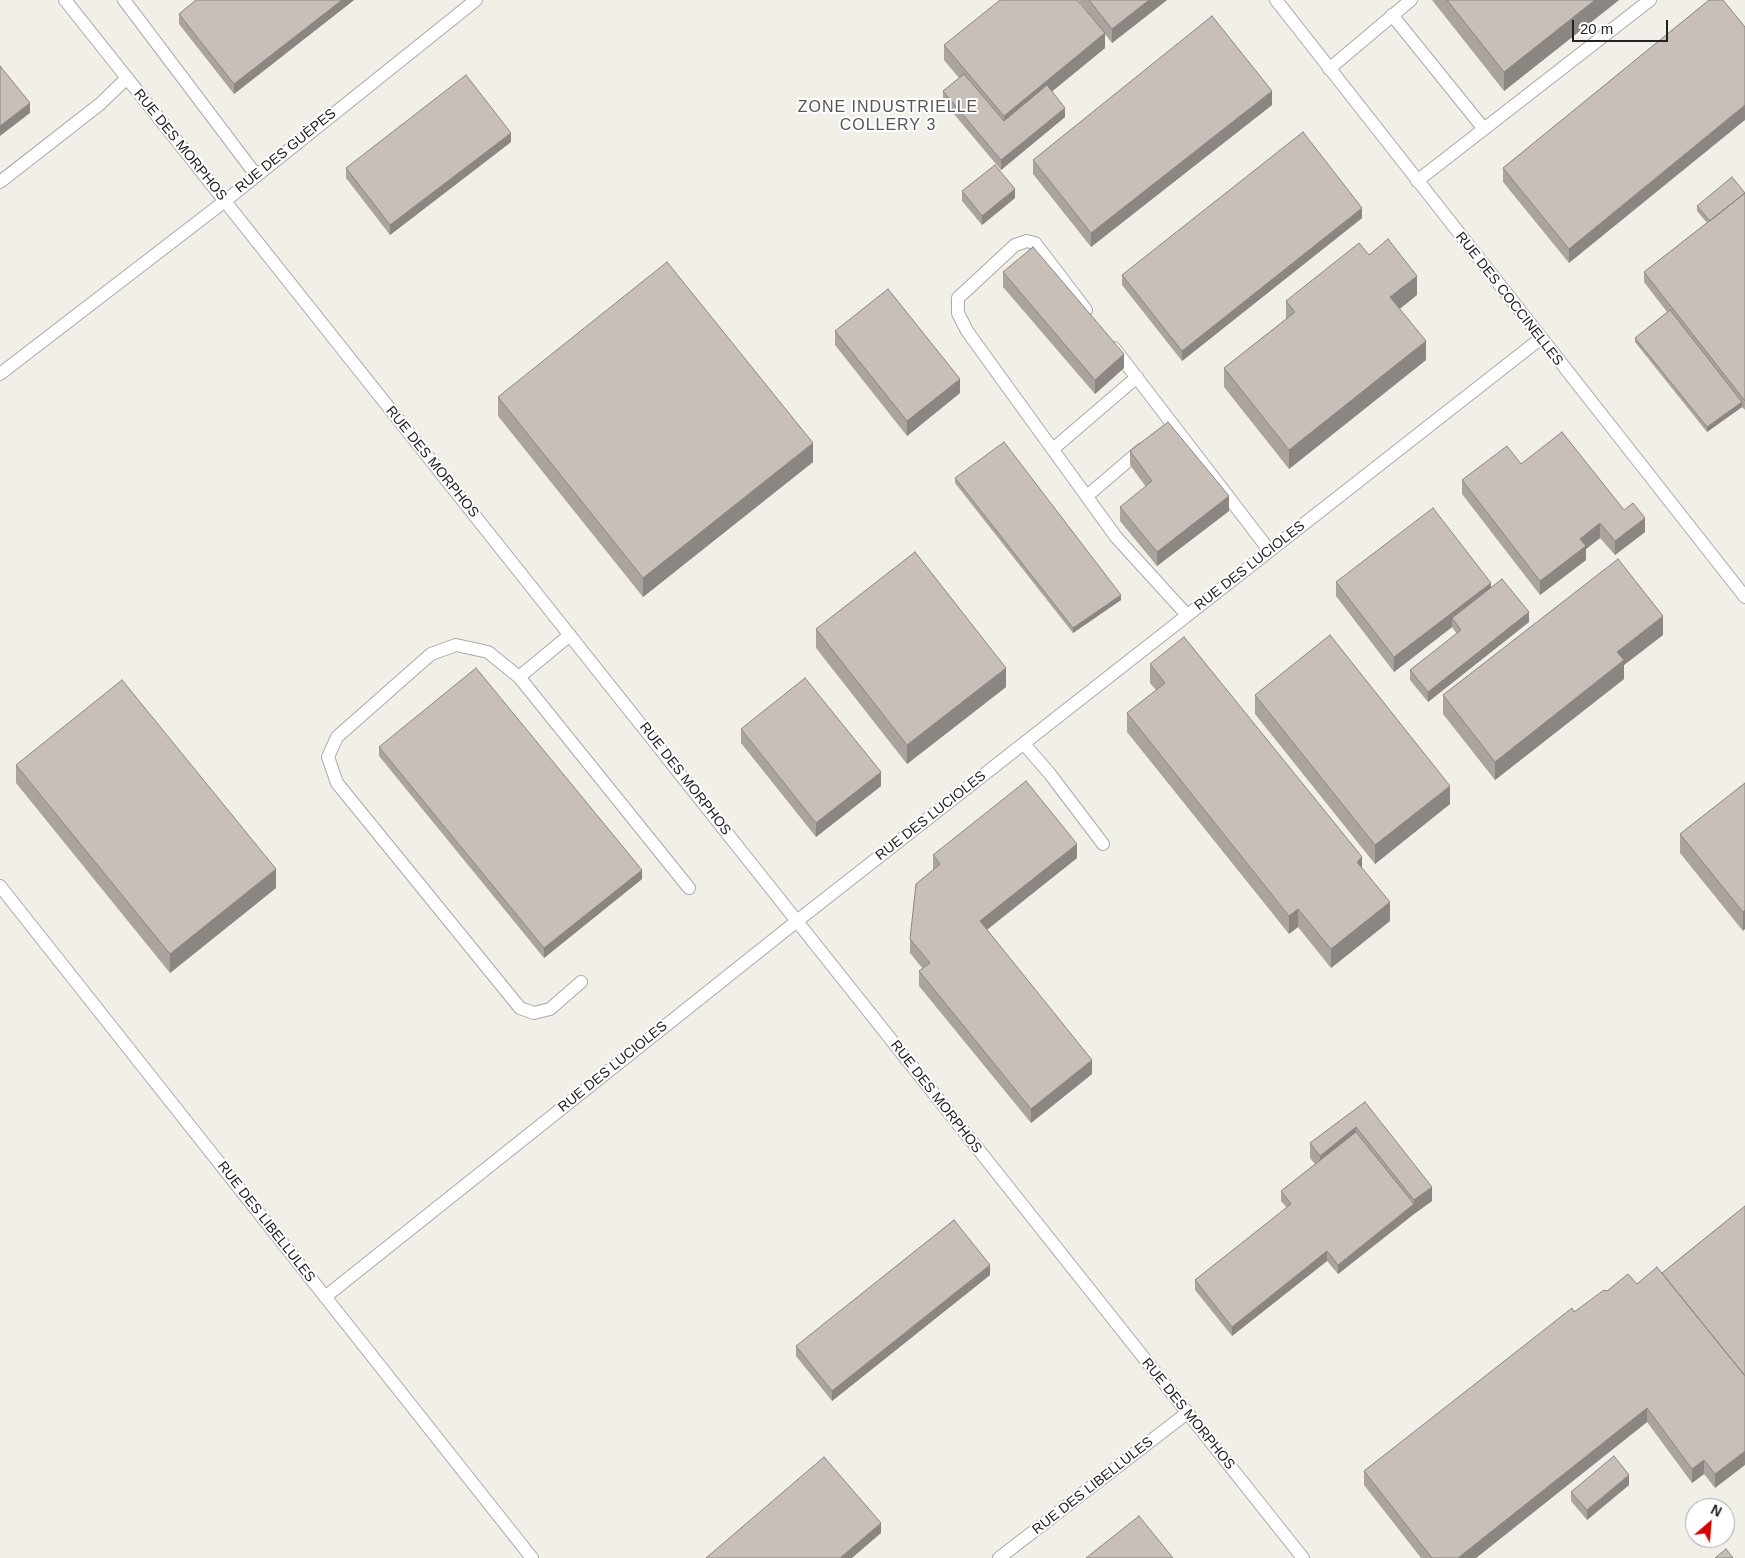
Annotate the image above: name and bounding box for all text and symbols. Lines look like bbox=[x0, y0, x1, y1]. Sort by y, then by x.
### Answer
scale bar bbox=[1575, 10, 1671, 42]
text: 20 m bbox=[1580, 20, 1613, 37]
street label: RUE DES MORPHOS bbox=[130, 86, 230, 204]
district label: ZONE INDUSTRIELLE COLLERY 3 bbox=[796, 98, 980, 136]
street label: RUE DES GUÈPES bbox=[232, 105, 340, 197]
street label: RUE DES COCCINELLES bbox=[1452, 229, 1566, 369]
street label: RUE DES MORPHOS bbox=[382, 403, 482, 521]
street label: RUE DES LUCIOLES bbox=[1191, 518, 1309, 614]
street label: RUE DES MORPHOS bbox=[636, 719, 734, 839]
street label: RUE DES LUCIOLES bbox=[872, 768, 990, 864]
street label: RUE DES LUCIOLES bbox=[555, 1018, 671, 1116]
street label: RUE DES MORPHOS bbox=[887, 1037, 985, 1157]
street label: RUE DES LIBELLULES bbox=[214, 1158, 318, 1286]
street label: RUE DES MORPHOS bbox=[1138, 1355, 1238, 1473]
street label: RUE DES LIBELLULES bbox=[1029, 1434, 1157, 1538]
north arrow bbox=[1685, 1498, 1735, 1548]
text: N bbox=[1708, 1501, 1724, 1520]

